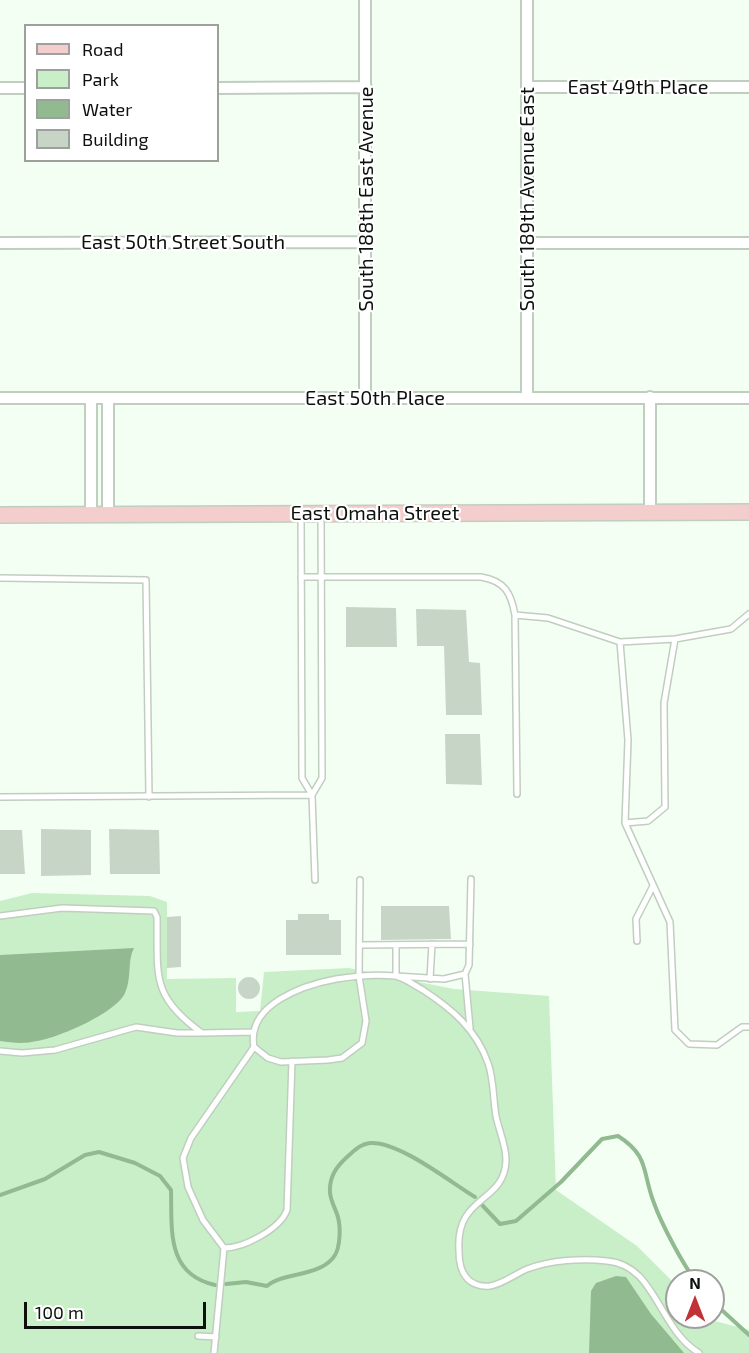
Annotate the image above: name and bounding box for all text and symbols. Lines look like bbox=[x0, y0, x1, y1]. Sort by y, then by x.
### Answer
legend bbox=[24, 24, 219, 162]
text: Road bbox=[82, 38, 123, 60]
text: Park bbox=[82, 68, 119, 90]
street label: East 49th Place bbox=[568, 75, 708, 99]
street label: South 188th East Avenue bbox=[354, 86, 378, 312]
street label: South 189th Avenue East bbox=[515, 87, 539, 311]
text: Water bbox=[82, 98, 132, 120]
text: Building bbox=[82, 128, 149, 150]
street label: East 50th Street South bbox=[81, 230, 285, 254]
street label: East 50th Place bbox=[305, 386, 445, 410]
street label: East Omaha Street bbox=[291, 501, 459, 525]
north arrow bbox=[665, 1269, 725, 1329]
text: N bbox=[689, 1273, 701, 1292]
scale bar bbox=[27, 1290, 208, 1328]
text: 100 m bbox=[35, 1301, 84, 1323]

